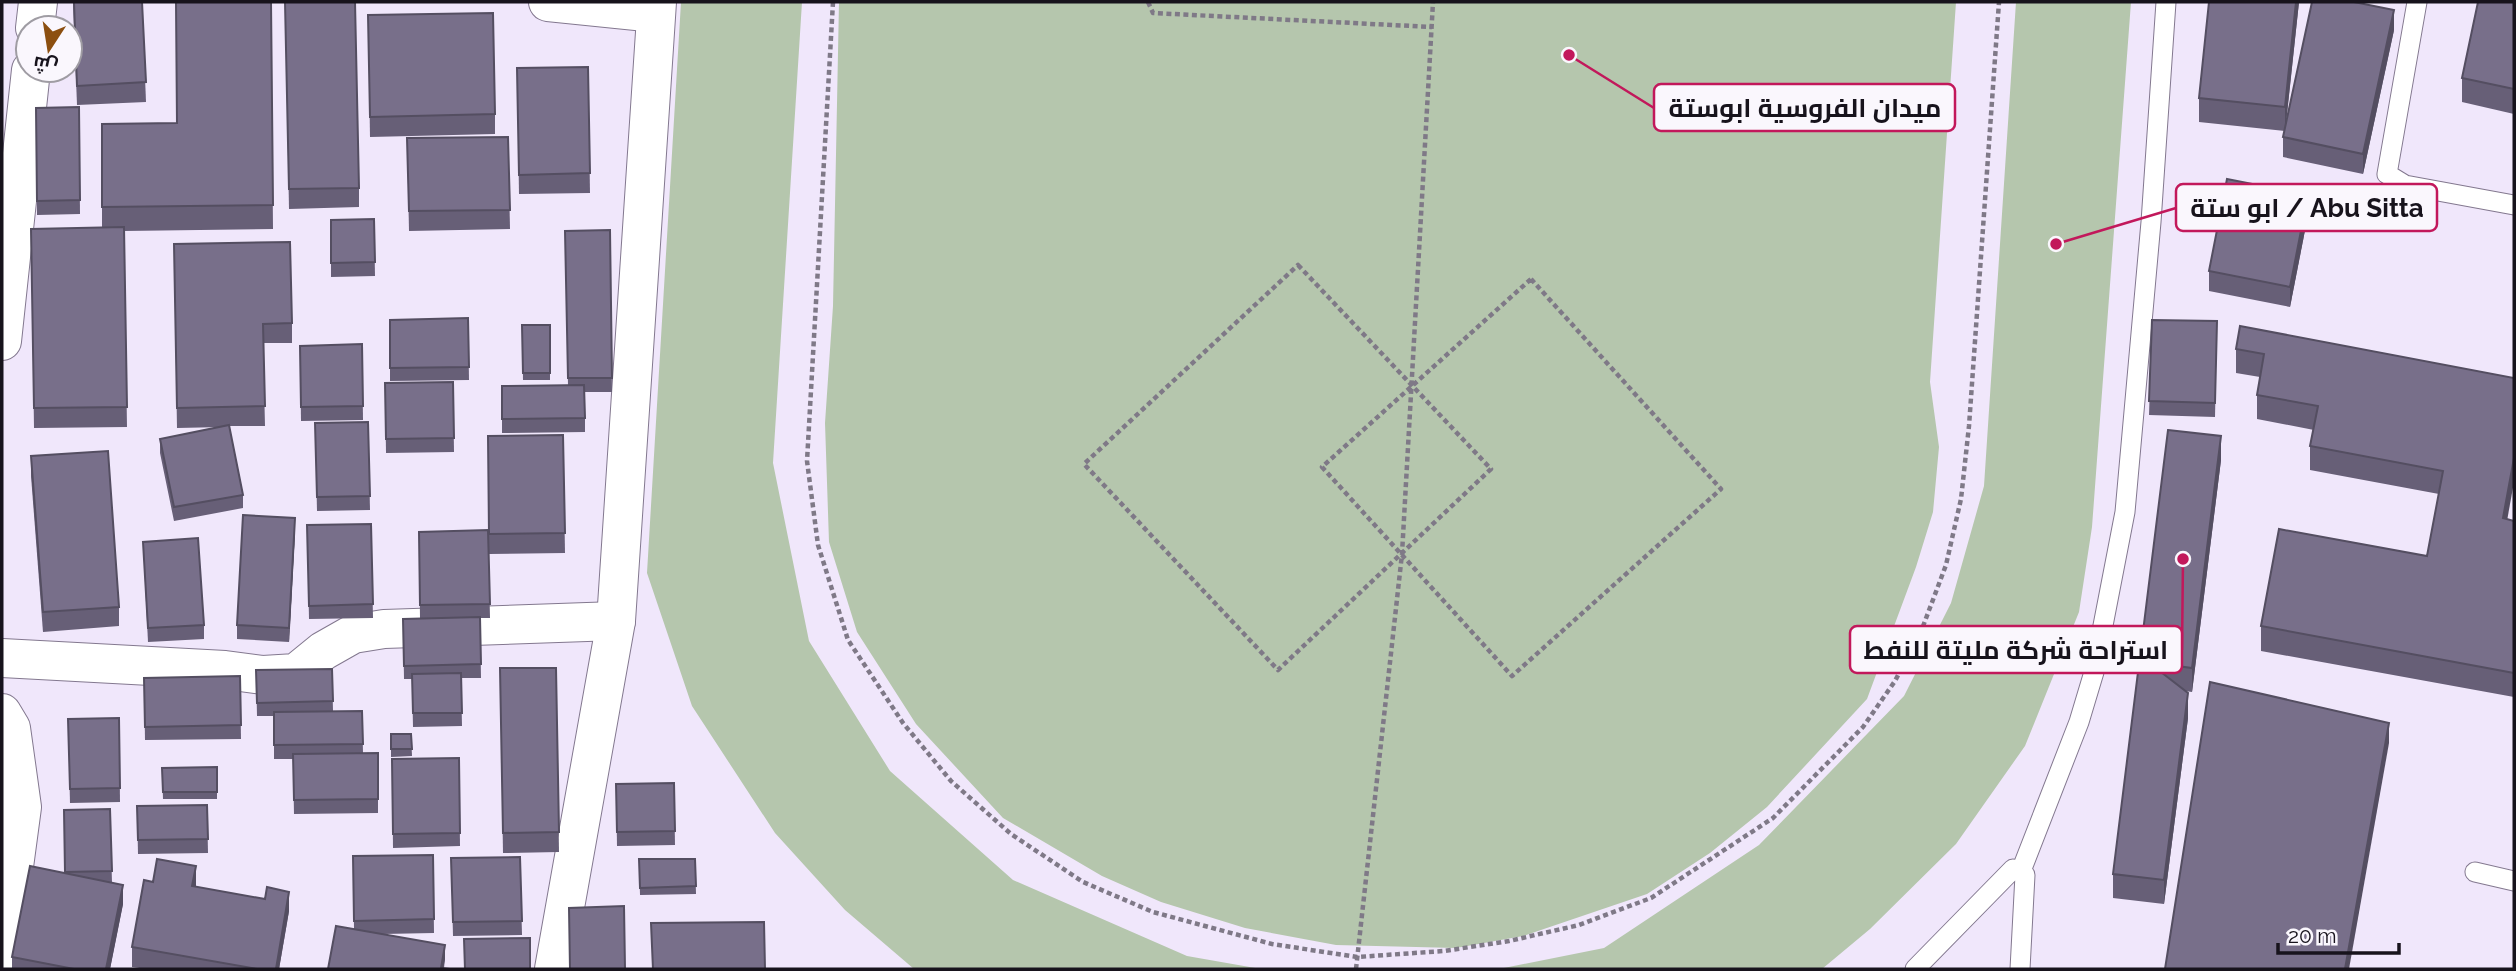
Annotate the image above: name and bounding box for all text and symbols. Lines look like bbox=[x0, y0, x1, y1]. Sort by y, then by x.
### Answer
north arrow bbox=[14, 14, 84, 84]
text: ش bbox=[31, 51, 60, 79]
callout: ميدان الفروسية ابوستة bbox=[1654, 84, 1955, 131]
text: ميدان الفروسية ابوستة bbox=[1669, 93, 1941, 123]
callout: ابو ستة / Abu Sitta bbox=[2176, 184, 2437, 231]
text: ابو ستة / Abu Sitta bbox=[2190, 193, 2424, 223]
callout: استراحة شركة مليتة للنفط bbox=[1850, 626, 2182, 673]
text: استراحة شركة مليتة للنفط bbox=[1864, 635, 2168, 665]
scale bar bbox=[2278, 912, 2399, 956]
text: 20 m bbox=[2288, 923, 2336, 948]

